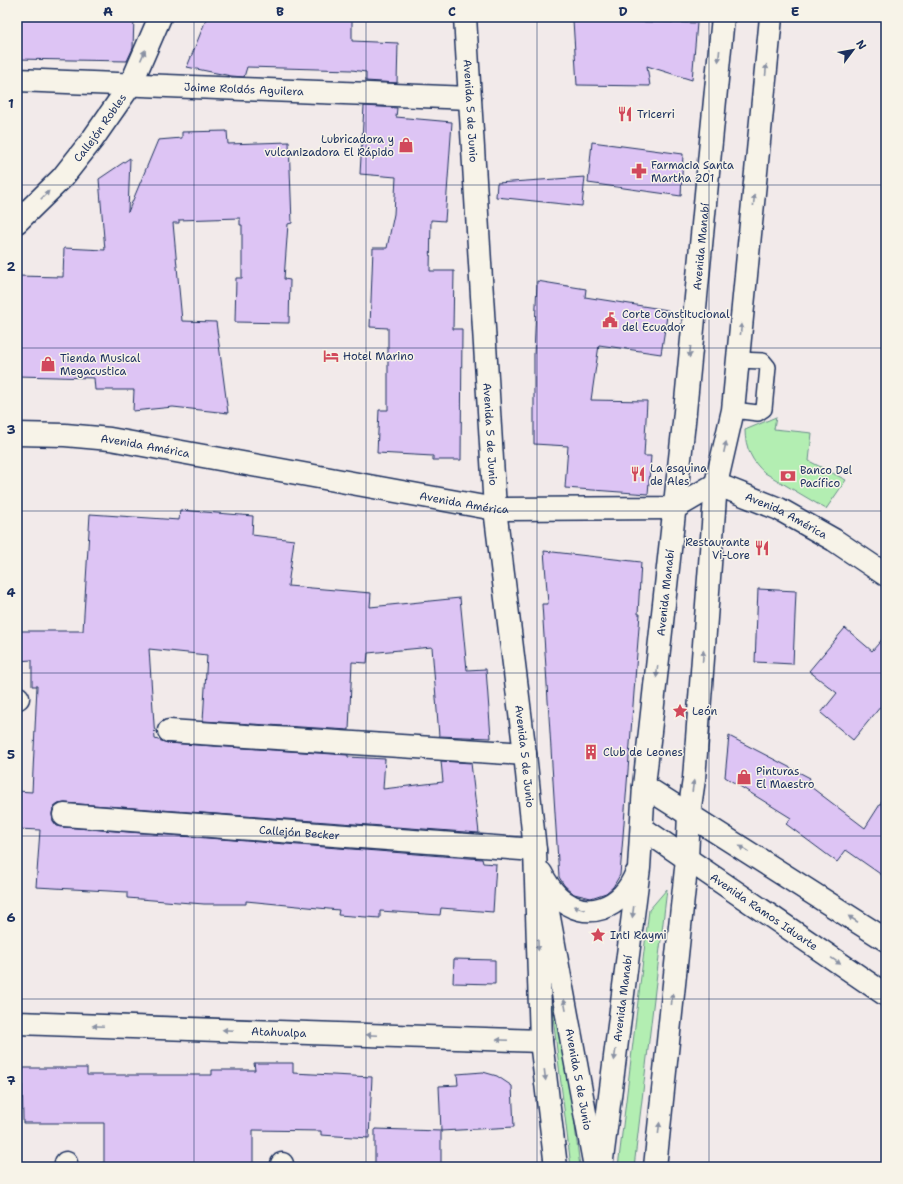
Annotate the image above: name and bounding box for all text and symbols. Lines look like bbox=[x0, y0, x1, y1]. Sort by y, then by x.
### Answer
text: A bbox=[103, 3, 113, 20]
text: B bbox=[276, 3, 284, 20]
text: C bbox=[448, 3, 456, 20]
text: D bbox=[618, 3, 628, 20]
text: E bbox=[791, 3, 800, 20]
north arrow bbox=[833, 30, 873, 70]
text: N bbox=[852, 37, 870, 53]
one-way arrow bbox=[140, 49, 147, 61]
one-way arrow bbox=[716, 50, 723, 62]
street label: Avenida 5 de Junio bbox=[460, 59, 481, 163]
one-way arrow bbox=[763, 64, 770, 76]
street label: Jaime Roldós Aguilera bbox=[184, 79, 304, 99]
street label: Callejón Robles bbox=[70, 90, 130, 165]
text: 1 bbox=[8, 95, 14, 112]
restaurant icon: Tricerri bbox=[616, 105, 634, 123]
place label: Tricerri bbox=[637, 107, 675, 122]
place label: Lubricadora y vulcanizadora El Rápido bbox=[265, 132, 394, 160]
shop icon: Lubricadora y vulcanizadora El Rápido bbox=[397, 136, 415, 154]
place label: Farmacia Santa Martha 201 bbox=[651, 158, 734, 186]
pharmacy icon: Farmacia Santa Martha 201 bbox=[630, 162, 648, 180]
one-way arrow bbox=[40, 190, 50, 200]
one-way arrow bbox=[751, 194, 757, 206]
street label: Avenida Manabí bbox=[689, 202, 713, 291]
text: 2 bbox=[6, 258, 16, 275]
place label: Corte Constitucional del Ecuador bbox=[622, 307, 730, 335]
public building icon: Corte Constitucional del Ecuador bbox=[601, 311, 619, 329]
one-way arrow bbox=[738, 323, 745, 335]
one-way arrow bbox=[687, 346, 694, 358]
hotel icon: Hotel Marino bbox=[322, 347, 340, 365]
place label: Hotel Marino bbox=[343, 349, 414, 364]
place label: Tienda Musical Megacustica bbox=[60, 351, 141, 379]
shop icon: Tienda Musical Megacustica bbox=[39, 355, 57, 373]
street label: Avenida 5 de Junio bbox=[480, 382, 501, 487]
text: 3 bbox=[6, 421, 16, 438]
street label: Avenida América bbox=[100, 431, 191, 461]
one-way arrow bbox=[722, 441, 728, 453]
place label: La esquina de Ales bbox=[650, 461, 707, 489]
place label: Banco Del Pacífico bbox=[800, 463, 853, 491]
restaurant icon: La esquina de Ales bbox=[629, 465, 647, 483]
bank icon: Banco Del Pacífico bbox=[779, 467, 797, 485]
street label: Avenida América bbox=[418, 488, 509, 517]
street label: Avenida América bbox=[743, 489, 830, 542]
place label: Restaurante Vi-Lore bbox=[685, 535, 750, 563]
restaurant icon: Restaurante Vi-Lore bbox=[753, 539, 771, 557]
street label: Avenida Manabí bbox=[653, 549, 677, 637]
text: 4 bbox=[6, 584, 16, 601]
one-way arrow bbox=[700, 650, 707, 662]
one-way arrow bbox=[654, 666, 660, 678]
place icon: León bbox=[671, 702, 689, 720]
street label: Avenida 5 de Junio bbox=[512, 704, 538, 809]
place label: León bbox=[692, 704, 718, 719]
building icon: Club de Leones bbox=[582, 743, 600, 761]
place label: Club de Leones bbox=[603, 745, 683, 760]
text: 5 bbox=[7, 746, 15, 763]
place label: Pinturas El Maestro bbox=[756, 764, 815, 792]
shop icon: Pinturas El Maestro bbox=[735, 768, 753, 786]
one-way arrow bbox=[690, 780, 696, 792]
street label: Callejón Becker bbox=[258, 822, 340, 843]
one-way arrow bbox=[739, 845, 749, 853]
street label: Avenida Ramos Iduarte bbox=[707, 869, 821, 954]
one-way arrow bbox=[573, 905, 585, 911]
one-way arrow bbox=[630, 906, 636, 918]
text: 6 bbox=[6, 909, 16, 926]
one-way arrow bbox=[848, 915, 858, 923]
place icon: Inti Raymi bbox=[589, 926, 607, 944]
place label: Inti Raymi bbox=[610, 928, 667, 943]
one-way arrow bbox=[535, 939, 541, 952]
street label: Avenida Manabí bbox=[609, 954, 635, 1043]
one-way arrow bbox=[831, 957, 842, 965]
one-way arrow bbox=[669, 993, 676, 1005]
one-way arrow bbox=[562, 999, 568, 1011]
one-way arrow bbox=[91, 1023, 104, 1029]
street label: Atahualpa bbox=[251, 1024, 307, 1040]
one-way arrow bbox=[221, 1027, 234, 1033]
street label: Avenida 5 de Junio bbox=[562, 1027, 596, 1132]
one-way arrow bbox=[365, 1032, 378, 1038]
one-way arrow bbox=[496, 1036, 508, 1043]
one-way arrow bbox=[612, 1049, 618, 1061]
one-way arrow bbox=[542, 1069, 548, 1081]
text: 7 bbox=[6, 1072, 16, 1089]
one-way arrow bbox=[656, 1122, 662, 1134]

